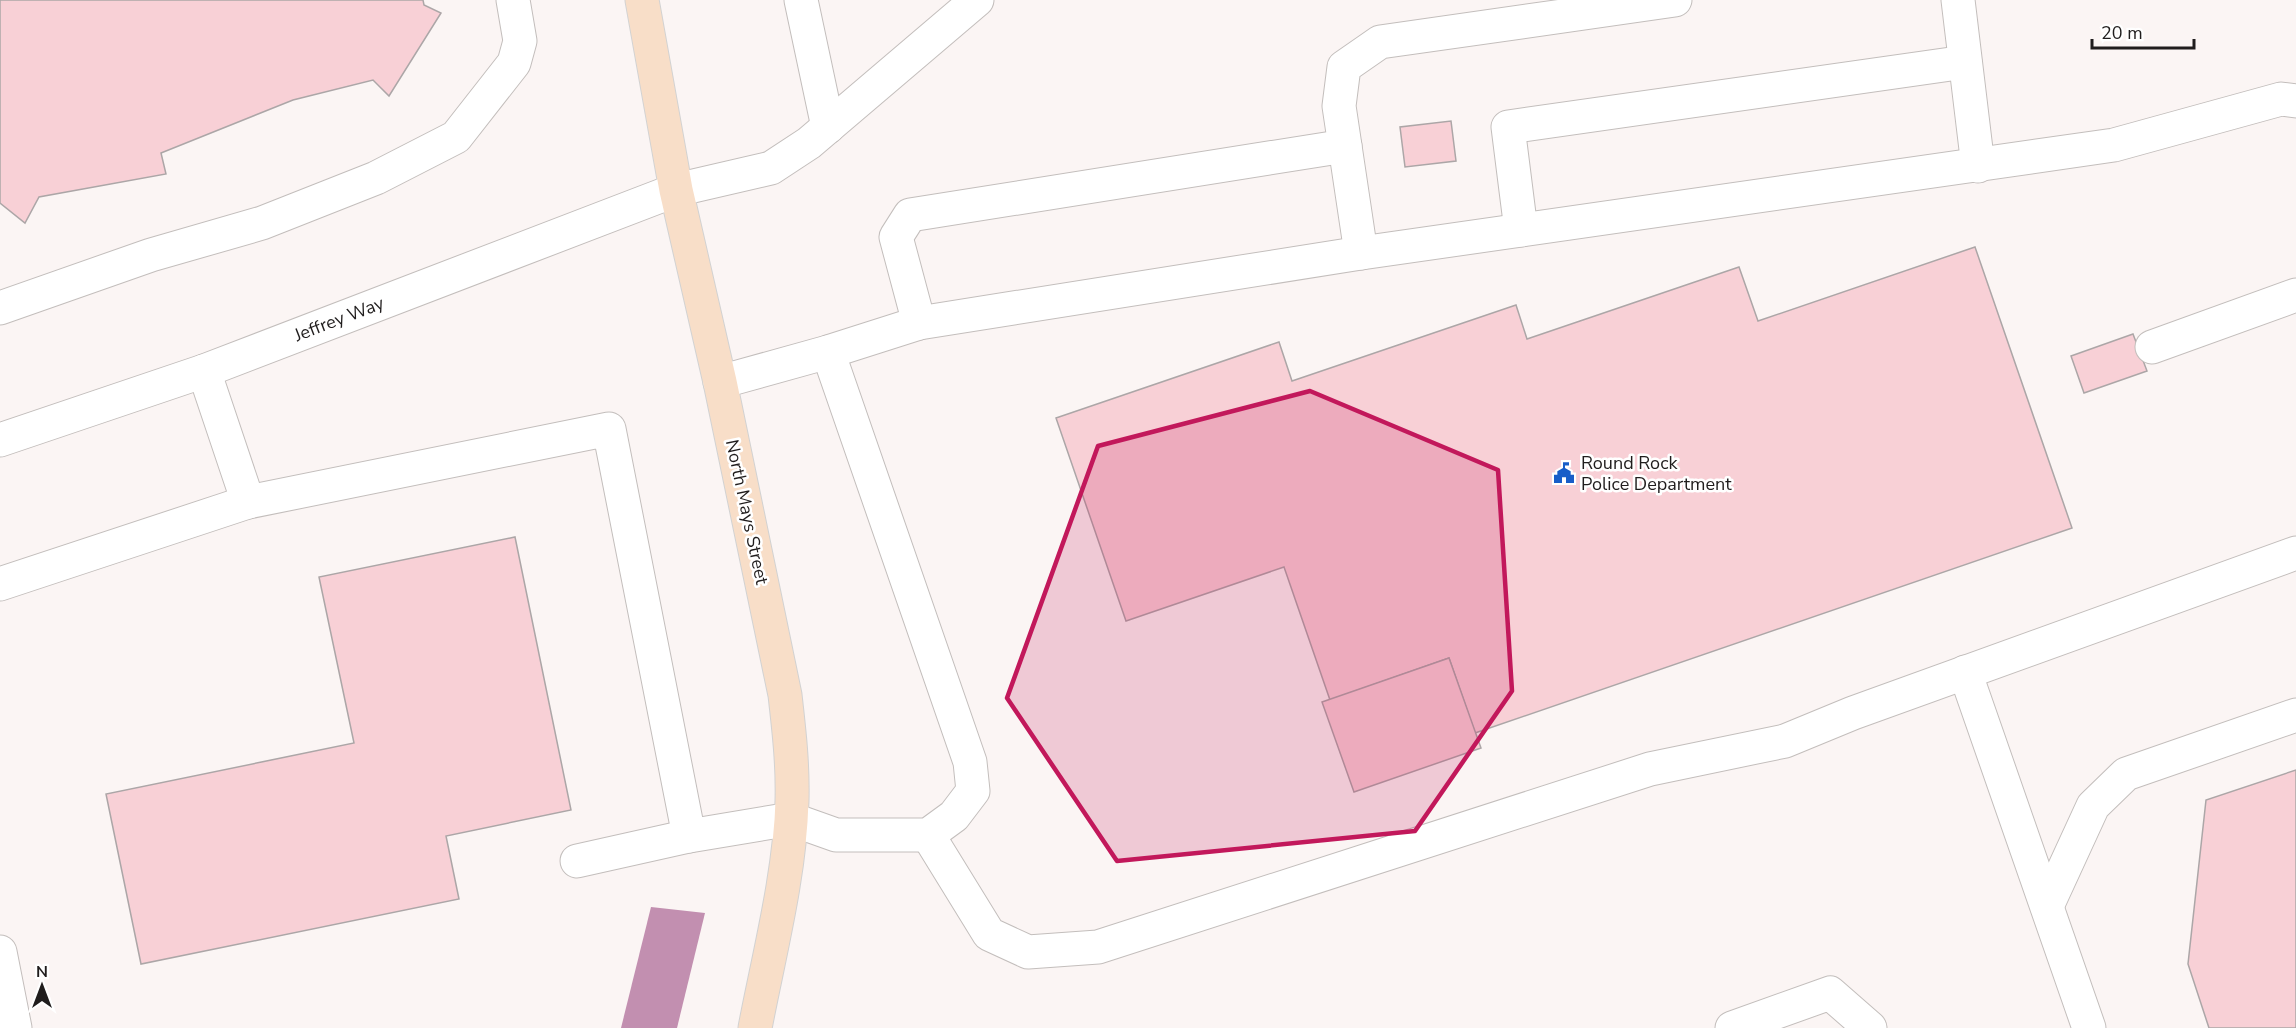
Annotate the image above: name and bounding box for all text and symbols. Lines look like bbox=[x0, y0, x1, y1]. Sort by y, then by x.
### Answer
scale bar bbox=[2092, 12, 2194, 50]
text: 20 m bbox=[2101, 21, 2143, 45]
street label: Jeffrey Way bbox=[290, 291, 388, 347]
street label: North Mays Street bbox=[720, 437, 774, 587]
place label: Round Rock Police Department bbox=[1581, 451, 1732, 496]
public building icon: Round Rock Police Department bbox=[1552, 461, 1576, 485]
north arrow bbox=[12, 956, 72, 1016]
text: N bbox=[36, 961, 48, 983]

